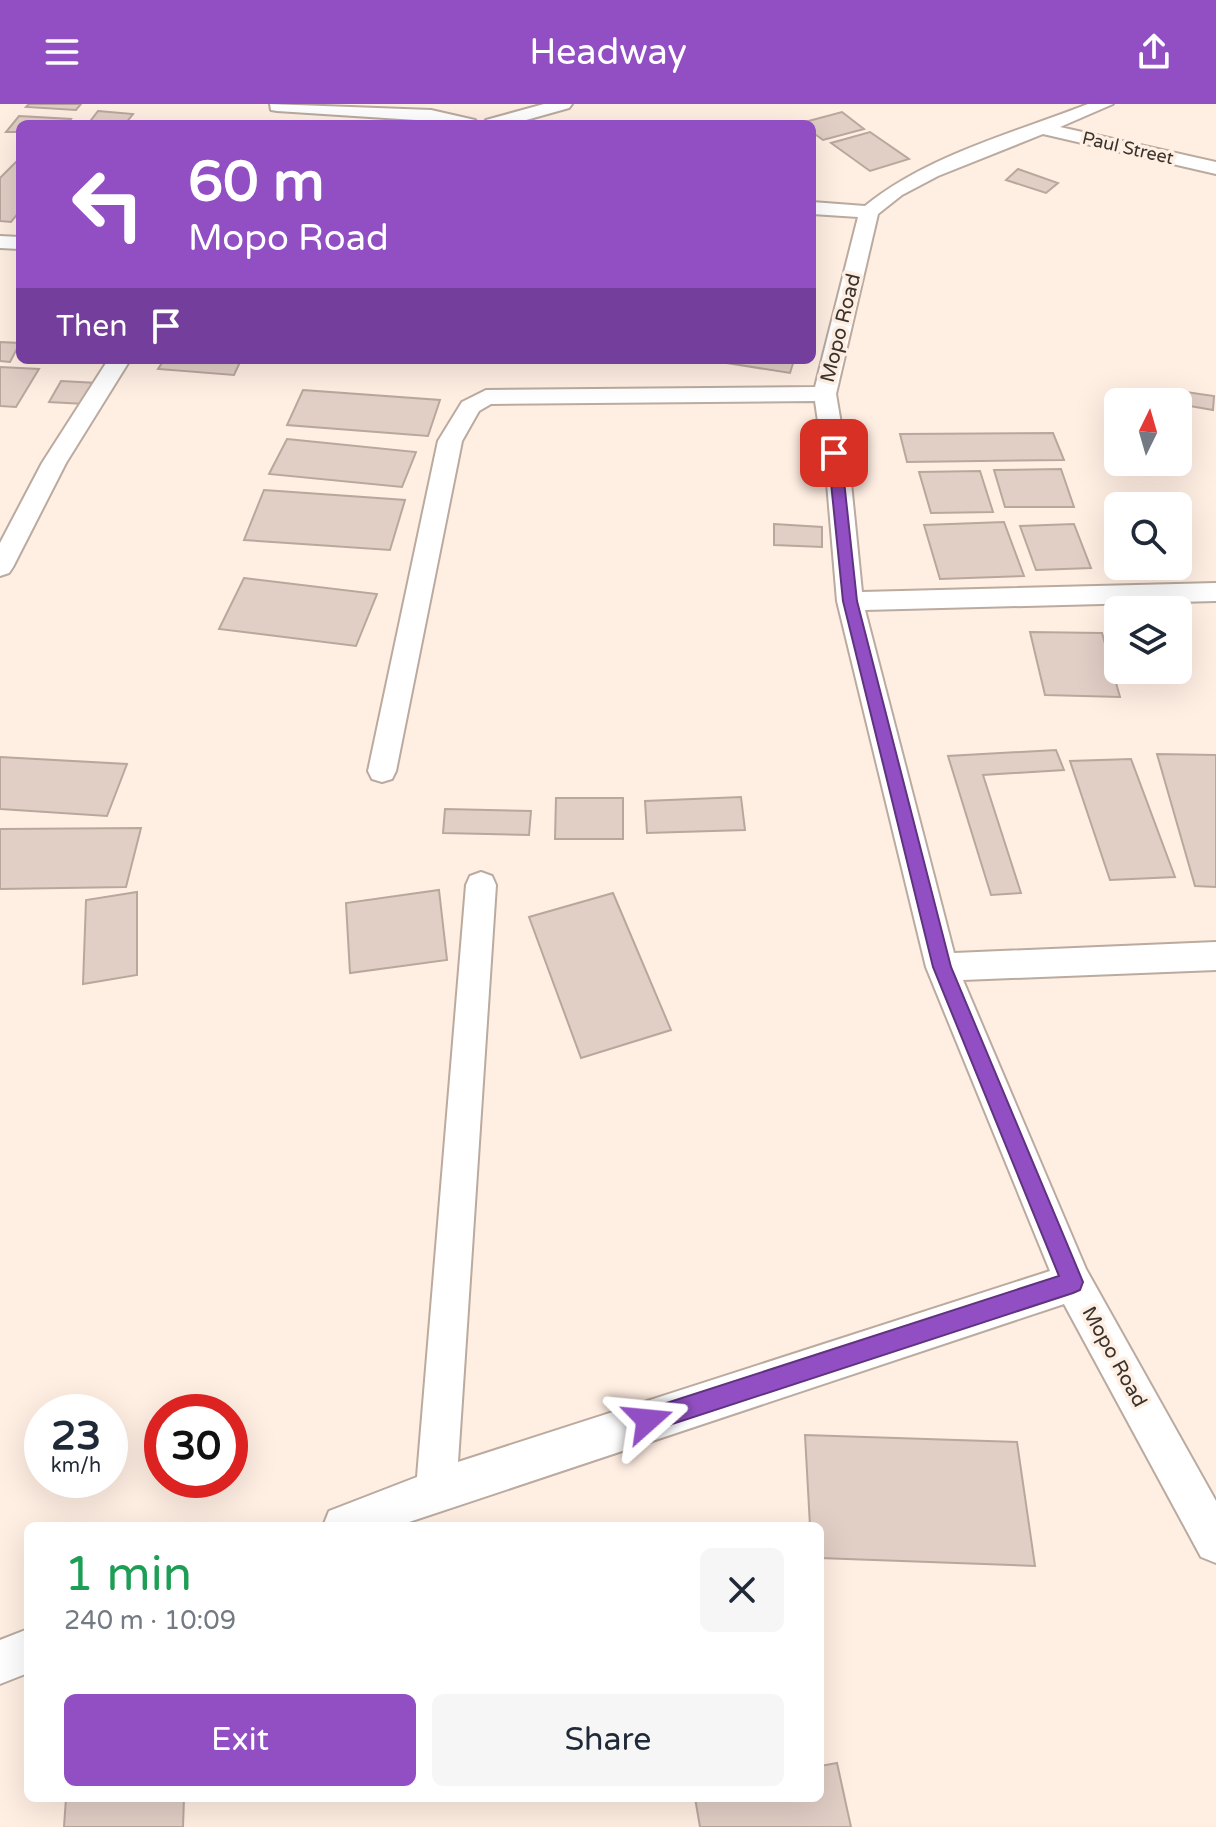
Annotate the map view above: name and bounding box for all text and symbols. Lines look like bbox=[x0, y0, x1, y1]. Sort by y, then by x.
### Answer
icon: menu bbox=[40, 30, 84, 74]
icon: share bbox=[1132, 30, 1176, 74]
text: Headway bbox=[529, 31, 687, 74]
street label: Paul Street bbox=[1080, 127, 1176, 169]
text: 60 m bbox=[188, 149, 324, 216]
icon: left bbox=[56, 152, 160, 256]
text: Mopo Road bbox=[188, 217, 389, 260]
street label: Mopo Road bbox=[816, 271, 866, 385]
icon: arrive bbox=[144, 304, 188, 348]
text: Then bbox=[56, 308, 128, 345]
north arrow bbox=[1104, 388, 1192, 476]
map controls bbox=[1104, 388, 1192, 684]
pin bbox=[800, 419, 868, 487]
icon: arrive bbox=[812, 431, 856, 475]
button: search bbox=[1104, 492, 1192, 580]
button: layers bbox=[1104, 596, 1192, 684]
street label: Mopo Road bbox=[1076, 1302, 1152, 1412]
position arrow bbox=[606, 1378, 690, 1462]
speed limit sign: 30 bbox=[144, 1394, 248, 1498]
text: 23 bbox=[51, 1412, 101, 1460]
text: km/h bbox=[51, 1454, 101, 1478]
text: 1 min bbox=[64, 1546, 192, 1604]
button: close bbox=[700, 1548, 784, 1632]
text: 240 m · 10:09 bbox=[64, 1605, 236, 1636]
button: Exit bbox=[64, 1694, 416, 1786]
button: Share bbox=[432, 1694, 784, 1786]

